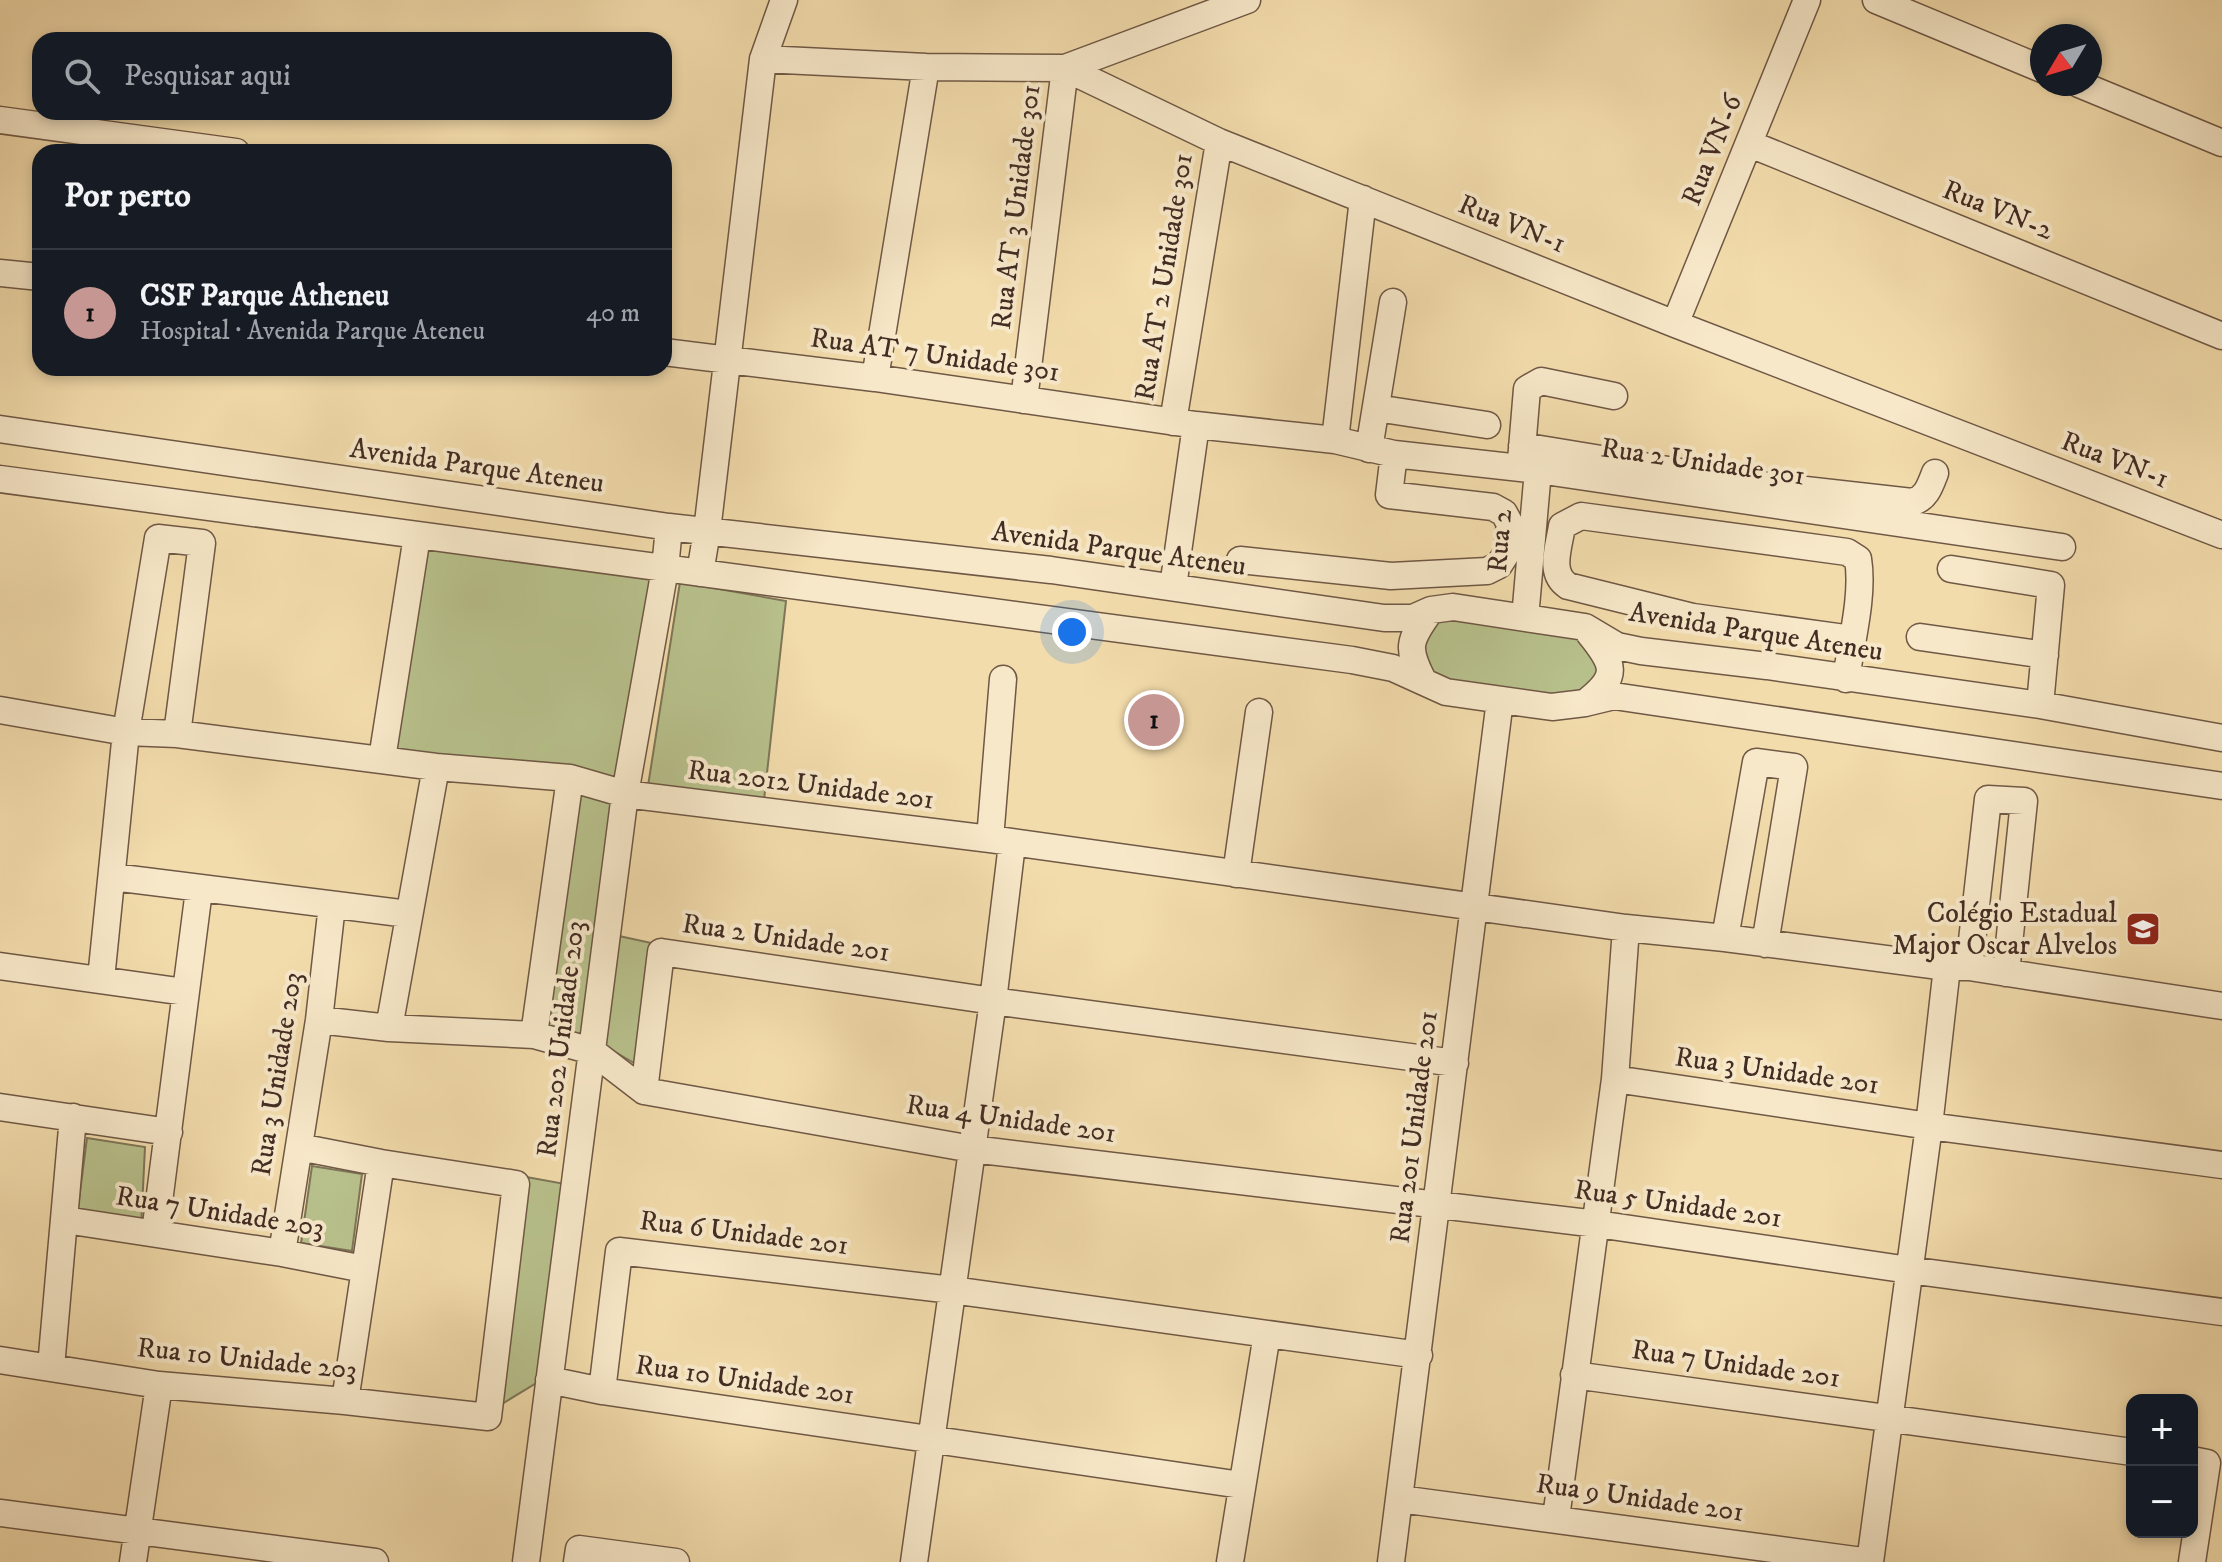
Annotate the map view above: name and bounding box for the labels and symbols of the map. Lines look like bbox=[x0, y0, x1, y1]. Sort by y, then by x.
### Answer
north arrow bbox=[2030, 24, 2102, 96]
street label: Rua AT 3 Unidade 301 bbox=[984, 82, 1048, 332]
street label: Rua VN-6 bbox=[1674, 88, 1751, 211]
street label: Rua AT 2 Unidade 301 bbox=[1127, 151, 1201, 403]
street label: Rua VN-2 bbox=[1938, 172, 2058, 248]
street label: Rua VN-1 bbox=[1453, 187, 1571, 261]
street label: Rua AT 7 Unidade 301 bbox=[808, 320, 1062, 390]
street label: Rua VN-1 bbox=[2056, 424, 2174, 496]
street label: Rua 2 Unidade 301 bbox=[1599, 430, 1807, 494]
street label: Avenida Parque Ateneu bbox=[348, 431, 606, 501]
street label: Rua 2 bbox=[1480, 507, 1520, 574]
street label: Avenida Parque Ateneu bbox=[990, 514, 1248, 584]
street label: Avenida Parque Ateneu bbox=[1627, 595, 1885, 669]
your location bbox=[1052, 612, 1092, 652]
pin: 1 bbox=[1128, 690, 1180, 750]
street label: Rua 2012 Unidade 201 bbox=[686, 753, 936, 817]
place label: Colégio Estadual Major Oscar Alvelos bbox=[1892, 896, 2118, 963]
street label: Rua 2 Unidade 201 bbox=[680, 906, 892, 970]
school or university icon: Colégio Estadual Major Oscar Alvelos bbox=[2124, 910, 2162, 948]
street label: Rua 202 Unidade 203 bbox=[529, 919, 593, 1159]
street label: Rua 3 Unidade 203 bbox=[244, 969, 310, 1179]
street label: Rua 201 Unidade 201 bbox=[1382, 1009, 1446, 1245]
street label: Rua 3 Unidade 201 bbox=[1673, 1039, 1881, 1103]
street label: Rua 4 Unidade 201 bbox=[904, 1087, 1118, 1151]
street label: Rua 5 Unidade 201 bbox=[1572, 1172, 1784, 1236]
street label: Rua 7 Unidade 203 bbox=[113, 1178, 327, 1246]
street label: Rua 6 Unidade 201 bbox=[638, 1203, 850, 1263]
street label: Rua 10 Unidade 203 bbox=[135, 1330, 359, 1388]
street label: Rua 7 Unidade 201 bbox=[1630, 1332, 1842, 1396]
street label: Rua 10 Unidade 201 bbox=[633, 1347, 857, 1413]
street label: Rua 9 Unidade 201 bbox=[1534, 1466, 1746, 1530]

